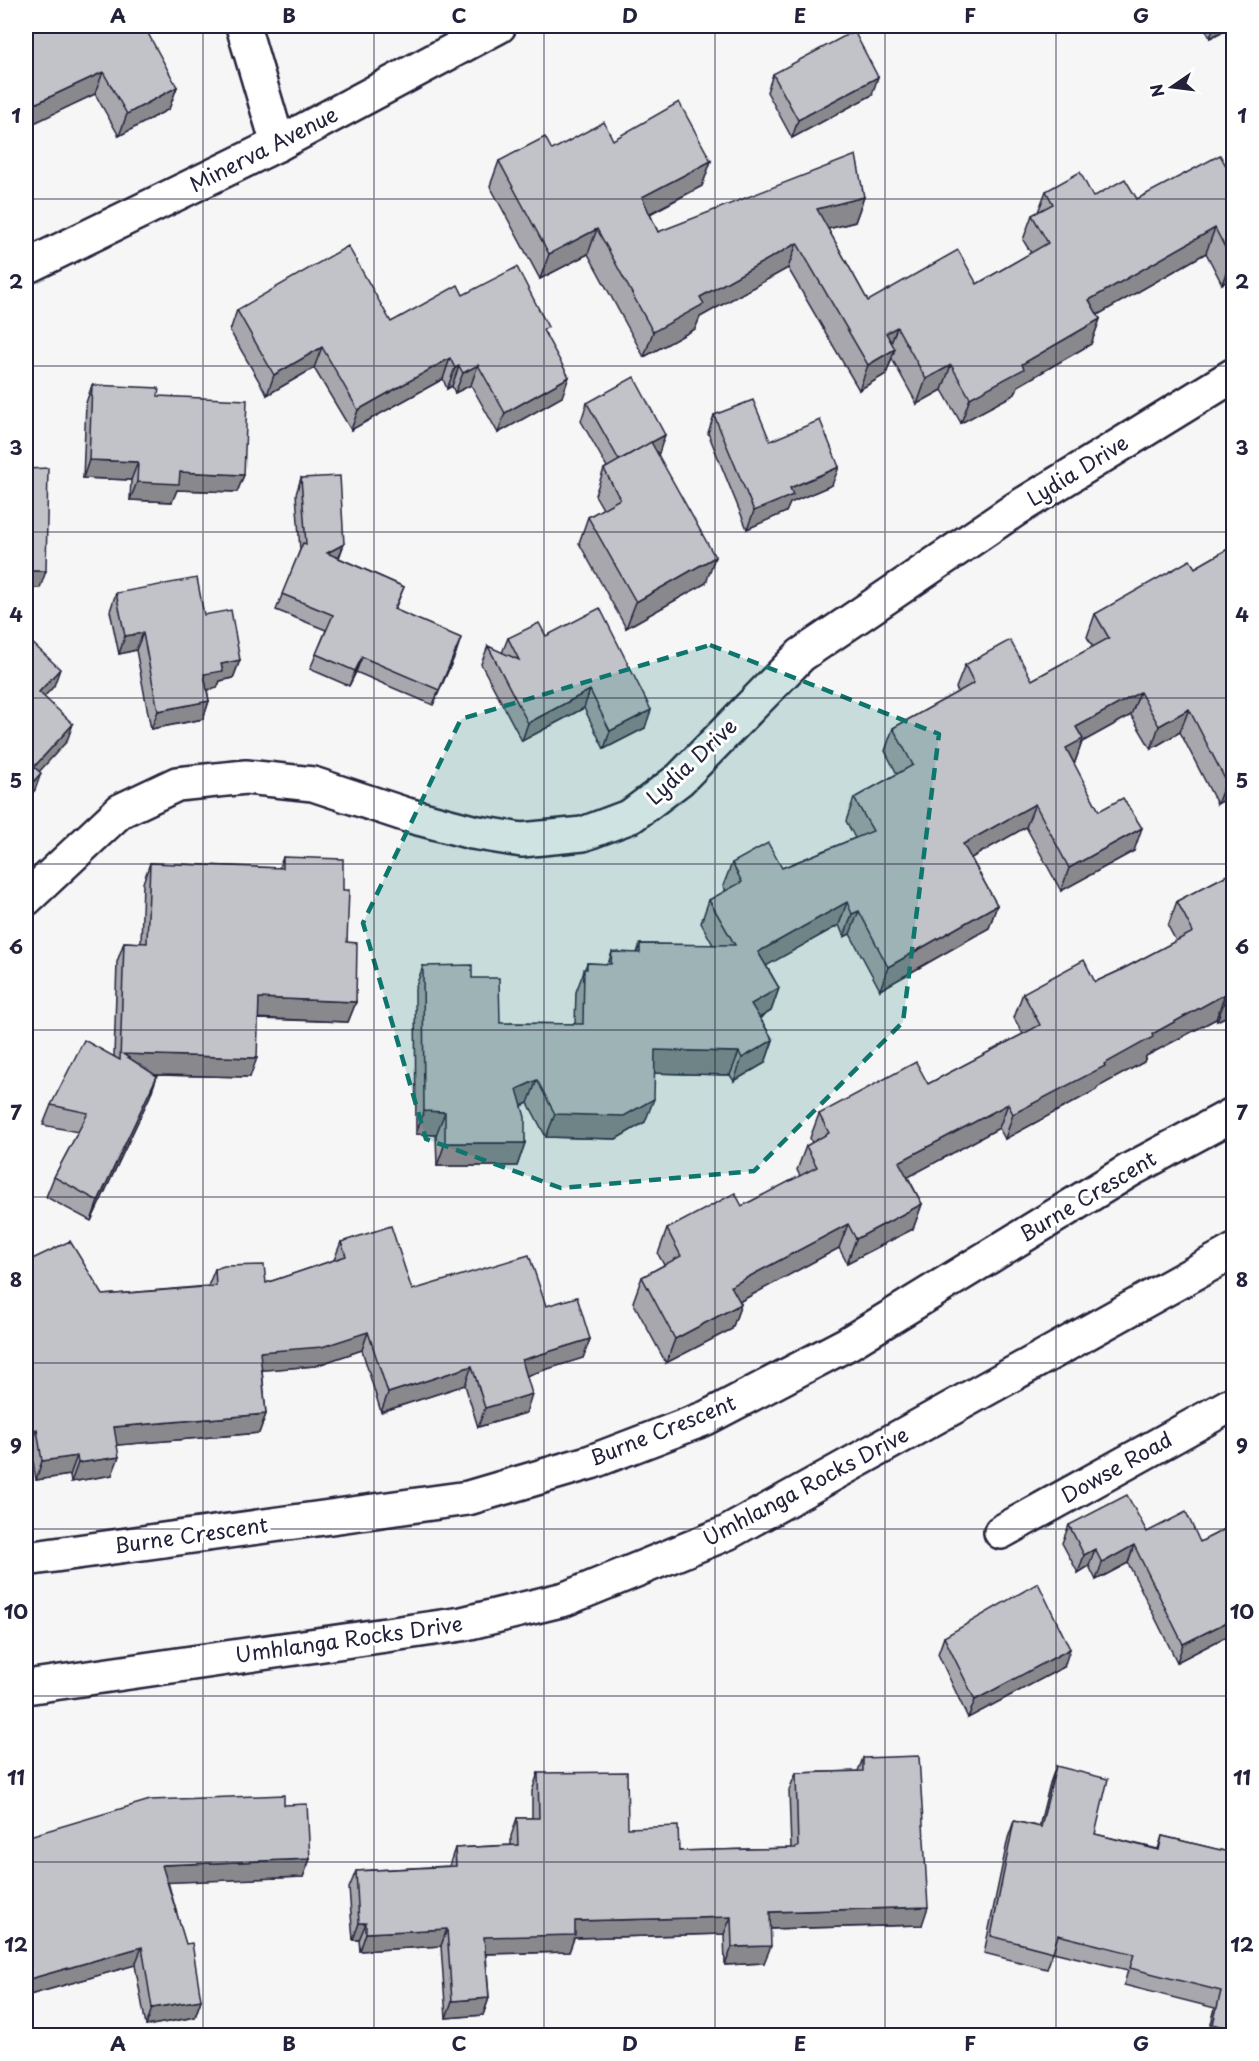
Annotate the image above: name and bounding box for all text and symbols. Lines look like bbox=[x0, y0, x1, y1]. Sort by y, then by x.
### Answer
text: A bbox=[110, 0, 126, 30]
text: B bbox=[282, 0, 296, 30]
text: C bbox=[451, 0, 467, 30]
text: D bbox=[622, 0, 638, 30]
text: E bbox=[794, 0, 806, 30]
text: F bbox=[964, 0, 976, 30]
text: G bbox=[1133, 0, 1149, 30]
north arrow bbox=[1142, 57, 1202, 117]
text: N bbox=[1143, 82, 1170, 100]
street label: Minerva Avenue bbox=[183, 97, 343, 199]
text: 1 bbox=[11, 100, 21, 130]
text: 1 bbox=[1237, 100, 1247, 130]
text: 2 bbox=[9, 266, 23, 296]
text: 2 bbox=[1235, 266, 1249, 296]
street label: Lydia Drive bbox=[1020, 425, 1134, 513]
text: 3 bbox=[9, 432, 23, 462]
text: 3 bbox=[1235, 432, 1249, 462]
text: 4 bbox=[9, 599, 23, 629]
text: 4 bbox=[1235, 599, 1249, 629]
street label: Lydia Drive bbox=[638, 710, 743, 811]
text: 5 bbox=[10, 765, 22, 795]
text: 5 bbox=[1236, 765, 1248, 795]
text: 6 bbox=[9, 931, 23, 961]
text: 6 bbox=[1235, 931, 1249, 961]
text: 7 bbox=[10, 1097, 22, 1127]
text: 7 bbox=[1236, 1097, 1248, 1127]
street label: Burne Crescent bbox=[1012, 1142, 1162, 1249]
text: 8 bbox=[10, 1264, 22, 1294]
text: 8 bbox=[1236, 1264, 1248, 1294]
street label: Burne Crescent bbox=[584, 1385, 740, 1473]
street label: Umhlanga Rocks Drive bbox=[696, 1417, 914, 1553]
street label: Dowse Road bbox=[1055, 1422, 1177, 1510]
text: 9 bbox=[10, 1430, 22, 1460]
text: 9 bbox=[1236, 1430, 1248, 1460]
street label: Burne Crescent bbox=[112, 1507, 270, 1561]
text: 10 bbox=[4, 1596, 28, 1626]
text: 10 bbox=[1230, 1596, 1254, 1626]
street label: Umhlanga Rocks Drive bbox=[233, 1606, 464, 1670]
text: 11 bbox=[7, 1762, 25, 1792]
text: 11 bbox=[1233, 1762, 1251, 1792]
text: 12 bbox=[4, 1929, 28, 1959]
text: 12 bbox=[1230, 1929, 1254, 1959]
text: A bbox=[110, 2028, 126, 2058]
text: B bbox=[282, 2028, 296, 2058]
text: C bbox=[451, 2028, 467, 2058]
text: D bbox=[622, 2028, 638, 2058]
text: E bbox=[794, 2028, 806, 2058]
text: F bbox=[964, 2028, 976, 2058]
text: G bbox=[1133, 2028, 1149, 2058]

